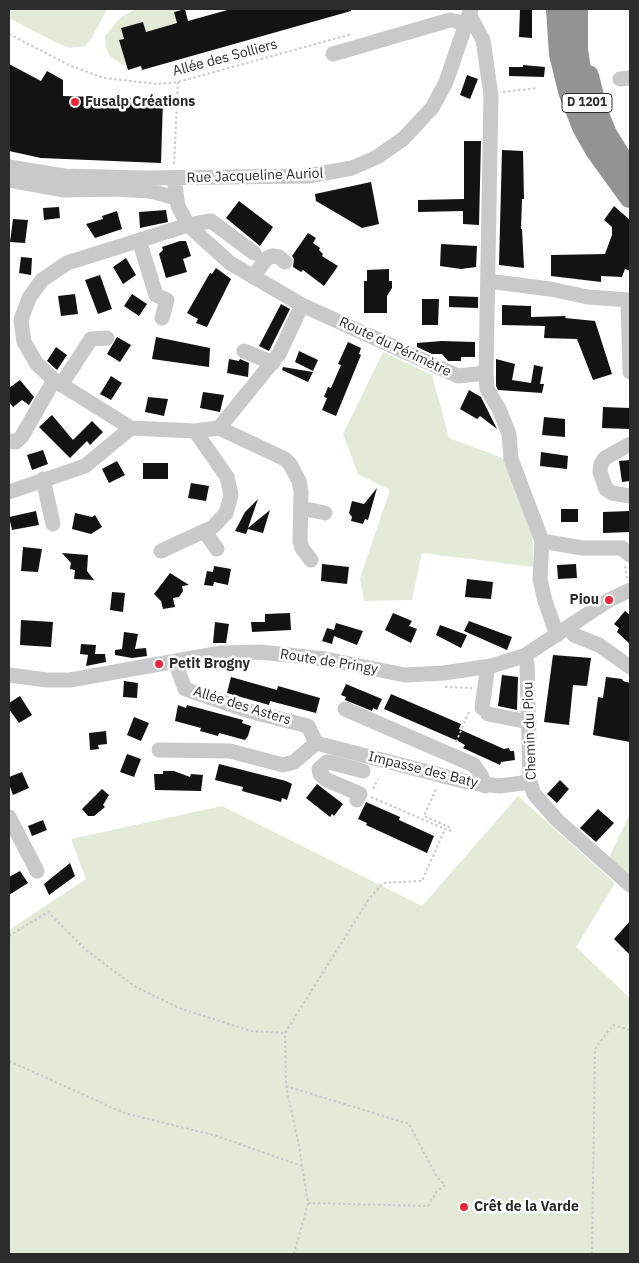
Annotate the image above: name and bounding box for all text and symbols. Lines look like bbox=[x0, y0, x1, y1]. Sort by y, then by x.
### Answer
street label: Allée des Solliers bbox=[171, 36, 279, 80]
place label: Fusalp Créations bbox=[85, 94, 195, 110]
road number: D 1201 bbox=[562, 94, 612, 112]
marker: Fusalp Créations bbox=[69, 96, 81, 108]
street label: Rue Jacqueline Auriol bbox=[186, 165, 324, 187]
street label: Route du Périmètre bbox=[336, 314, 454, 380]
place label: Piou bbox=[570, 592, 599, 608]
marker: Piou bbox=[603, 594, 615, 606]
street label: Route de Pringy bbox=[279, 646, 379, 678]
place label: Petit Brogny bbox=[169, 656, 250, 672]
marker: Petit Brogny bbox=[153, 658, 165, 670]
street label: Chemin du Piou bbox=[520, 682, 540, 780]
street label: Allée des Asters bbox=[191, 683, 293, 729]
street label: Impasse des Baty bbox=[366, 748, 480, 792]
place label: Crêt de la Varde bbox=[474, 1199, 579, 1215]
marker: Crêt de la Varde bbox=[458, 1201, 470, 1213]

